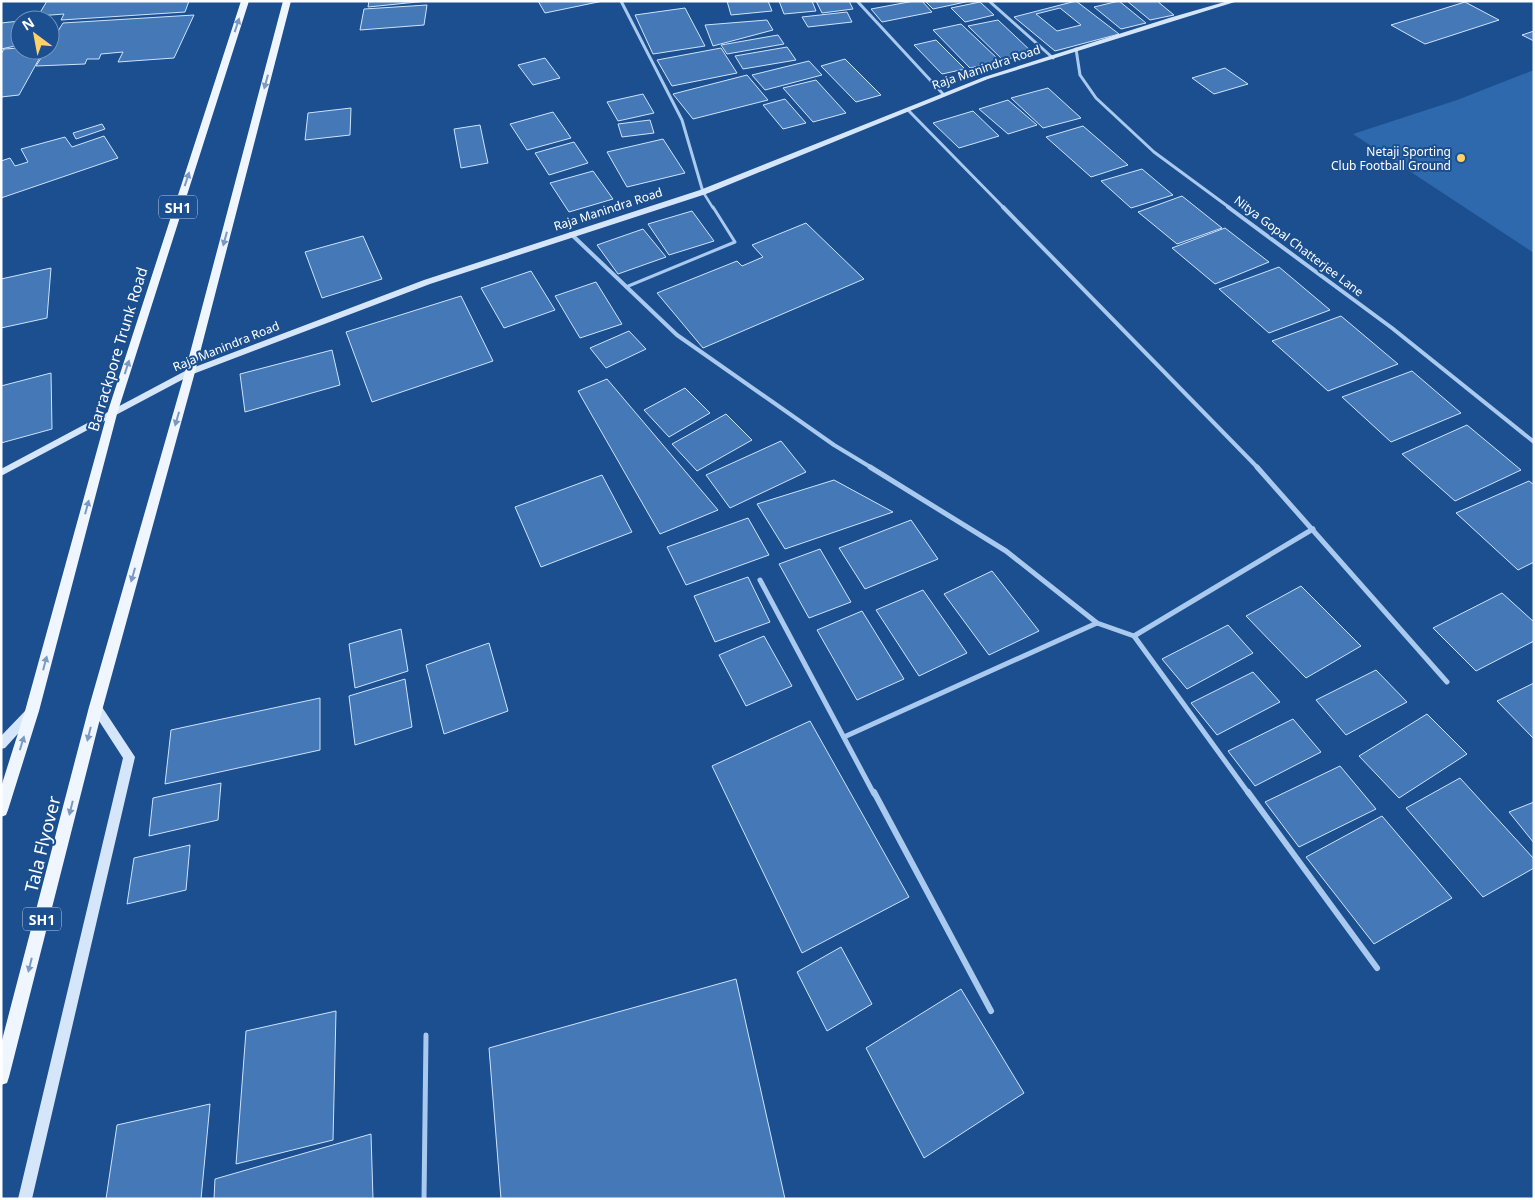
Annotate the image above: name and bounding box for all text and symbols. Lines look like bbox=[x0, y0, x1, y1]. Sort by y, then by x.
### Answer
north arrow bbox=[10, 10, 60, 60]
text: N bbox=[18, 12, 38, 35]
one-way arrow bbox=[234, 17, 242, 32]
street label: Raja Manindra Road bbox=[930, 40, 1042, 94]
one-way arrow bbox=[262, 75, 270, 90]
place label: Netaji Sporting Club Football Ground bbox=[1331, 143, 1451, 174]
marker: Netaji Sporting Club Football Ground bbox=[1455, 152, 1467, 164]
one-way arrow bbox=[184, 172, 192, 187]
street label: Raja Manindra Road bbox=[551, 183, 665, 235]
street label: Nitya Gopal Chatterjee Lane bbox=[1231, 192, 1367, 300]
road number: SH1 bbox=[159, 196, 197, 218]
one-way arrow bbox=[220, 232, 228, 247]
street label: Barrackpore Trunk Road bbox=[82, 264, 152, 434]
street label: Raja Manindra Road bbox=[170, 317, 282, 375]
one-way arrow bbox=[124, 360, 131, 375]
one-way arrow bbox=[172, 411, 180, 426]
one-way arrow bbox=[83, 499, 91, 514]
one-way arrow bbox=[129, 568, 137, 583]
one-way arrow bbox=[41, 656, 49, 671]
one-way arrow bbox=[85, 726, 93, 741]
one-way arrow bbox=[18, 735, 26, 750]
street label: Tala Flyover bbox=[18, 793, 66, 895]
one-way arrow bbox=[66, 800, 74, 815]
road number: SH1 bbox=[23, 908, 61, 931]
one-way arrow bbox=[26, 957, 34, 972]

